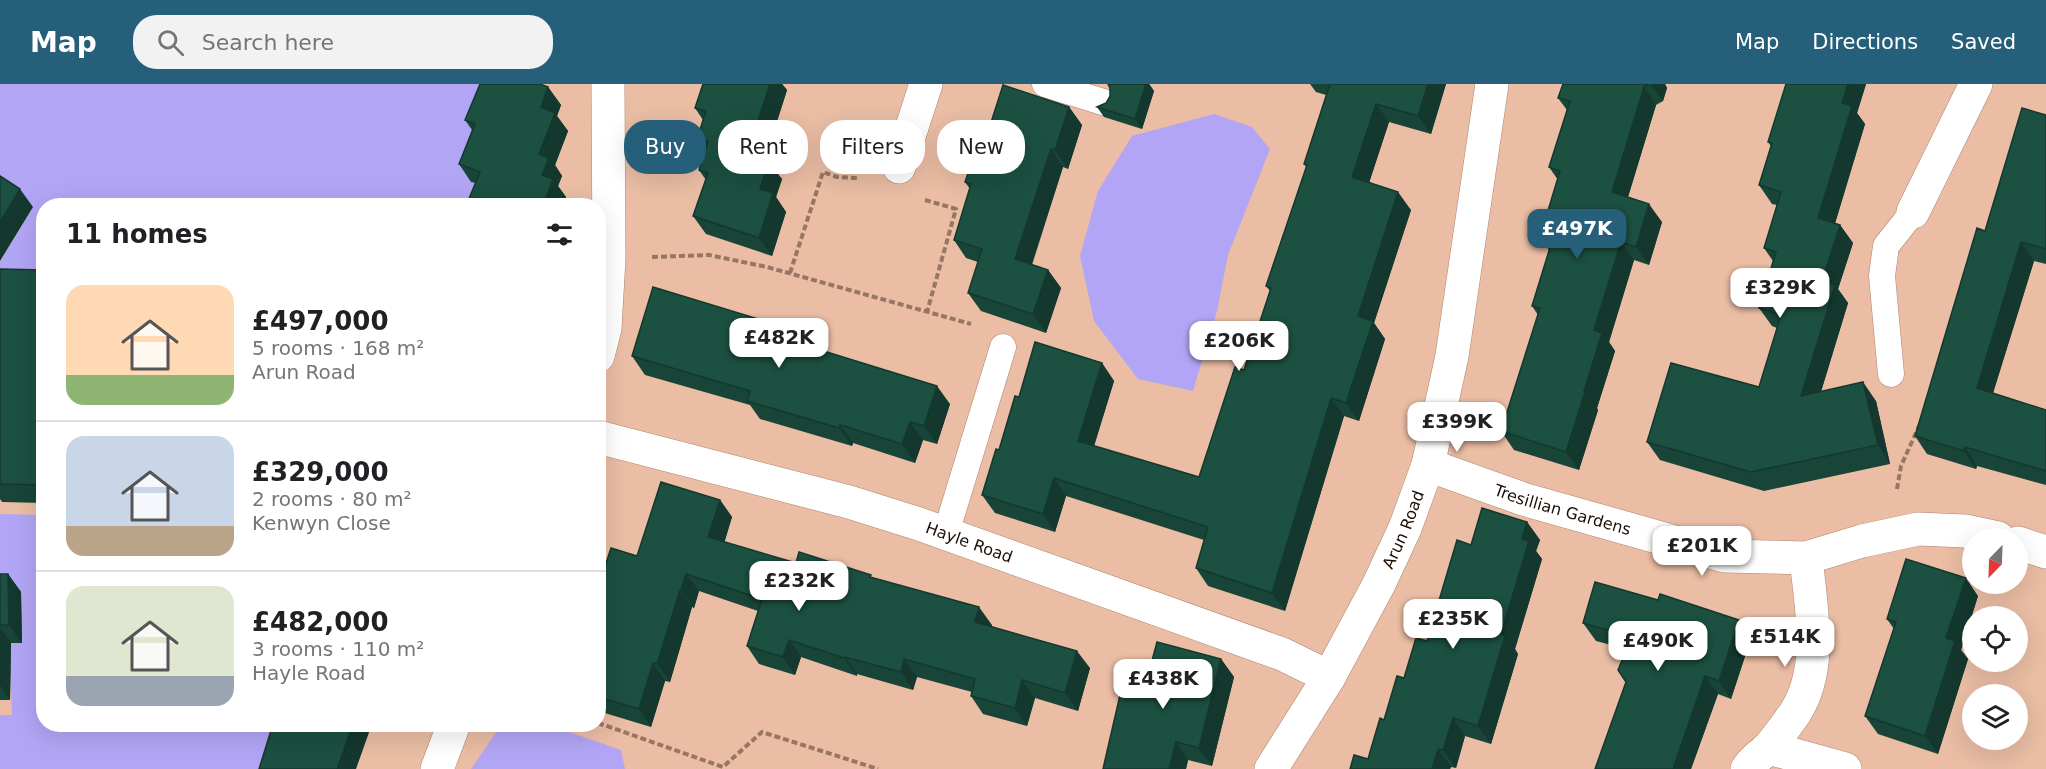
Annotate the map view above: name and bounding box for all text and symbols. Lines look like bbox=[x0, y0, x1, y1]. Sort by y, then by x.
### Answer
search box bbox=[133, 15, 553, 69]
text: Map bbox=[30, 26, 97, 59]
icon: search bbox=[154, 26, 187, 59]
text: Search here bbox=[202, 30, 334, 55]
text: Map bbox=[1735, 30, 1779, 54]
text: Directions bbox=[1812, 30, 1918, 54]
text: Saved bbox=[1951, 30, 2016, 54]
chip: Buy bbox=[624, 120, 706, 174]
chip: Rent bbox=[718, 120, 808, 174]
chip: Filters bbox=[820, 120, 925, 174]
chip: New bbox=[937, 120, 1025, 174]
pin: £497K bbox=[1535, 209, 1619, 260]
text: £497K bbox=[1541, 216, 1613, 240]
icon: filters bbox=[543, 218, 576, 251]
text: 11 homes bbox=[66, 219, 208, 249]
pin: £329K bbox=[1738, 268, 1822, 319]
text: £329K bbox=[1744, 275, 1816, 299]
text: £497,000 bbox=[252, 306, 389, 336]
icon: home bbox=[114, 309, 186, 381]
pin: £482K bbox=[737, 318, 821, 369]
pin: £206K bbox=[1197, 321, 1281, 372]
text: £482K bbox=[743, 325, 815, 349]
text: £206K bbox=[1203, 328, 1275, 352]
text: 5 rooms · 168 m² bbox=[252, 336, 424, 360]
text: Arun Road bbox=[252, 360, 356, 384]
pin: £399K bbox=[1415, 402, 1499, 453]
text: £399K bbox=[1421, 409, 1493, 433]
text: £329,000 bbox=[252, 457, 389, 487]
icon: home bbox=[114, 460, 186, 532]
street label: Tresillian Gardens bbox=[1491, 480, 1633, 539]
text: 2 rooms · 80 m² bbox=[252, 487, 412, 511]
street label: Arun Road bbox=[1378, 488, 1427, 572]
text: Kenwyn Close bbox=[252, 511, 391, 535]
street label: Hayle Road bbox=[923, 518, 1015, 566]
pin: £201K bbox=[1660, 526, 1744, 577]
north arrow bbox=[1962, 528, 2028, 594]
map controls bbox=[1962, 528, 2028, 750]
text: £201K bbox=[1666, 533, 1738, 557]
pin: £232K bbox=[757, 561, 841, 612]
text: £232K bbox=[763, 568, 835, 592]
pin: £235K bbox=[1411, 599, 1495, 650]
text: £235K bbox=[1417, 606, 1489, 630]
button: locate bbox=[1962, 606, 2028, 672]
text: £482,000 bbox=[252, 607, 389, 637]
icon: home bbox=[114, 610, 186, 682]
pin: £514K bbox=[1743, 617, 1827, 668]
pin: £490K bbox=[1616, 621, 1700, 672]
text: £514K bbox=[1749, 624, 1821, 648]
text: £490K bbox=[1622, 628, 1694, 652]
text: 3 rooms · 110 m² bbox=[252, 637, 424, 661]
pin: £438K bbox=[1121, 659, 1205, 710]
text: Hayle Road bbox=[252, 661, 366, 685]
text: £438K bbox=[1127, 666, 1199, 690]
button: layers bbox=[1962, 684, 2028, 750]

